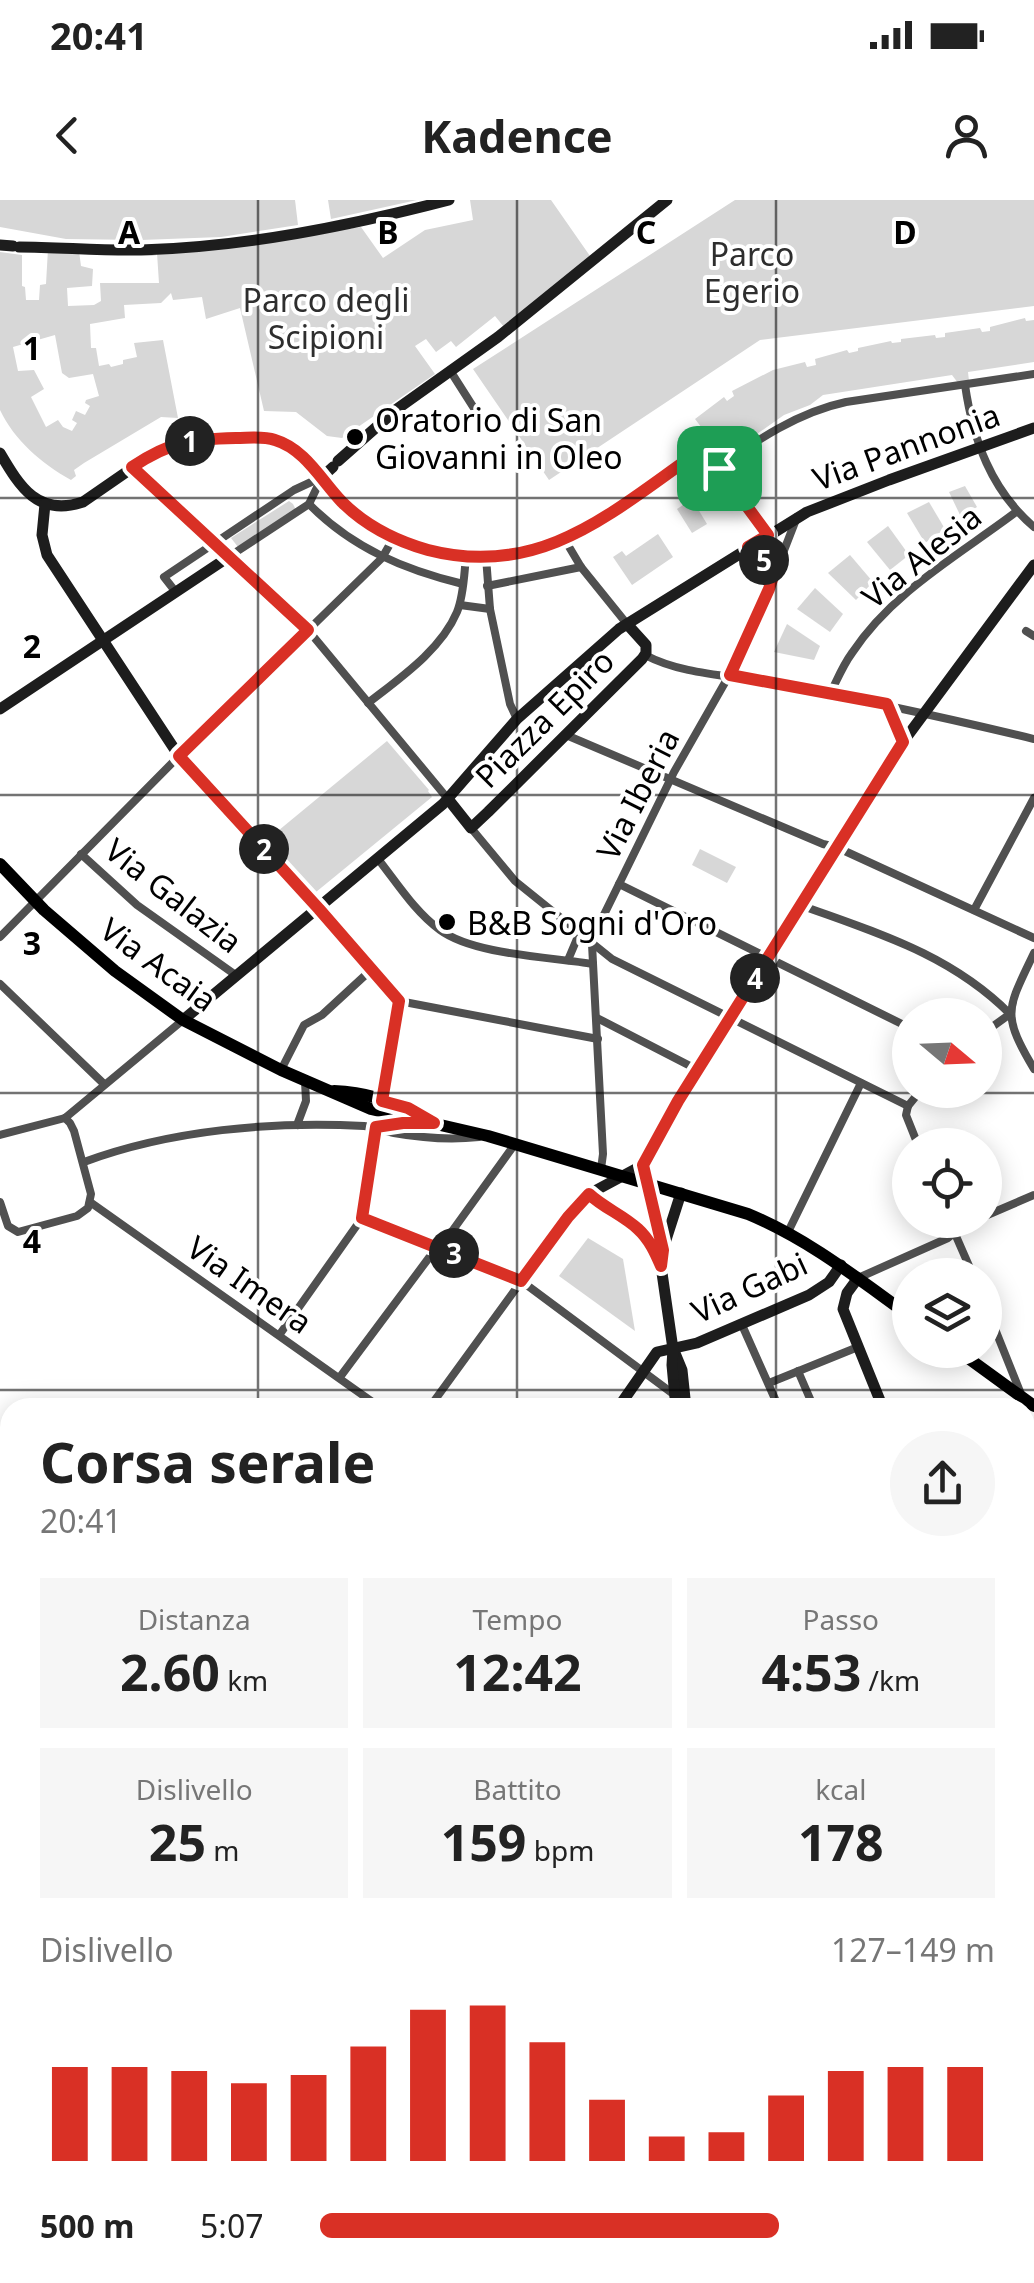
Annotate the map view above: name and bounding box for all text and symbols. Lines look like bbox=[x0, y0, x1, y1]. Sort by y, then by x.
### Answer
text: 20:41 bbox=[50, 9, 148, 61]
text: Kadence bbox=[421, 105, 613, 166]
icon: back bbox=[40, 108, 95, 163]
icon: person bbox=[939, 108, 994, 163]
text: A bbox=[118, 210, 141, 253]
text: B bbox=[377, 210, 399, 253]
text: C bbox=[636, 210, 656, 253]
text: D bbox=[893, 210, 917, 253]
park label: Parco Egerio bbox=[704, 232, 800, 312]
park label: Parco degli Scipioni bbox=[243, 278, 409, 358]
text: 1 bbox=[23, 326, 41, 369]
street label: Via Pannonia bbox=[807, 392, 1005, 500]
place label: Oratorio di San Giovanni in Oleo bbox=[375, 398, 623, 478]
pin: 1 bbox=[165, 416, 215, 466]
text: 1 bbox=[182, 422, 198, 460]
marker: Oratorio di San Giovanni in Oleo bbox=[344, 426, 366, 448]
pin bbox=[677, 426, 762, 511]
icon: arrive bbox=[692, 441, 747, 496]
street label: Via Alesia bbox=[852, 495, 990, 617]
pin: 5 bbox=[739, 535, 789, 585]
text: 5 bbox=[756, 541, 772, 579]
text: 2 bbox=[23, 624, 41, 667]
street label: Piazza Epiro bbox=[465, 639, 623, 797]
street label: Via Iberia bbox=[586, 721, 688, 867]
pin: 2 bbox=[239, 824, 289, 874]
street label: Via Galazia bbox=[97, 828, 251, 962]
text: 2 bbox=[256, 830, 272, 868]
place label: B&B Sogni d'Oro bbox=[467, 901, 717, 944]
street label: Via Acaia bbox=[92, 907, 226, 1021]
marker: B&B Sogni d'Oro bbox=[436, 911, 458, 933]
text: 3 bbox=[23, 921, 41, 964]
pin: 4 bbox=[730, 953, 780, 1003]
text: 4 bbox=[747, 959, 763, 997]
north arrow bbox=[892, 998, 1002, 1108]
map controls bbox=[892, 998, 1002, 1368]
button: locate bbox=[892, 1128, 1002, 1238]
text: 4 bbox=[23, 1219, 41, 1262]
street label: Via Imera bbox=[179, 1225, 321, 1343]
pin: 3 bbox=[429, 1228, 479, 1278]
text: 3 bbox=[446, 1234, 462, 1272]
street label: Via Gabi bbox=[684, 1242, 814, 1332]
button: layers bbox=[892, 1258, 1002, 1368]
text: Corsa serale bbox=[40, 1424, 375, 1499]
button: share bbox=[890, 1431, 995, 1536]
text: 20:41 bbox=[40, 1499, 122, 1542]
text: Distanza bbox=[138, 1600, 251, 1638]
text: Tempo bbox=[473, 1600, 562, 1638]
text: Passo bbox=[803, 1600, 879, 1638]
text: 2.60 bbox=[120, 1638, 220, 1706]
text: 12:42 bbox=[453, 1638, 582, 1706]
text: 4:53 bbox=[761, 1638, 861, 1706]
text: km bbox=[220, 1661, 268, 1699]
text: /km bbox=[861, 1661, 920, 1699]
text: Dislivello bbox=[136, 1770, 253, 1808]
text: Battito bbox=[473, 1770, 562, 1808]
text: kcal bbox=[815, 1770, 866, 1808]
text: 25 bbox=[149, 1808, 206, 1876]
text: 159 bbox=[441, 1808, 526, 1876]
text: 178 bbox=[798, 1808, 884, 1876]
text: m bbox=[206, 1831, 240, 1869]
text: bpm bbox=[526, 1831, 594, 1869]
text: Dislivello bbox=[40, 1928, 174, 1971]
text: 127–149 m bbox=[831, 1928, 995, 1971]
text: 500 m bbox=[40, 2204, 134, 2247]
text: 5:07 bbox=[200, 2204, 264, 2247]

